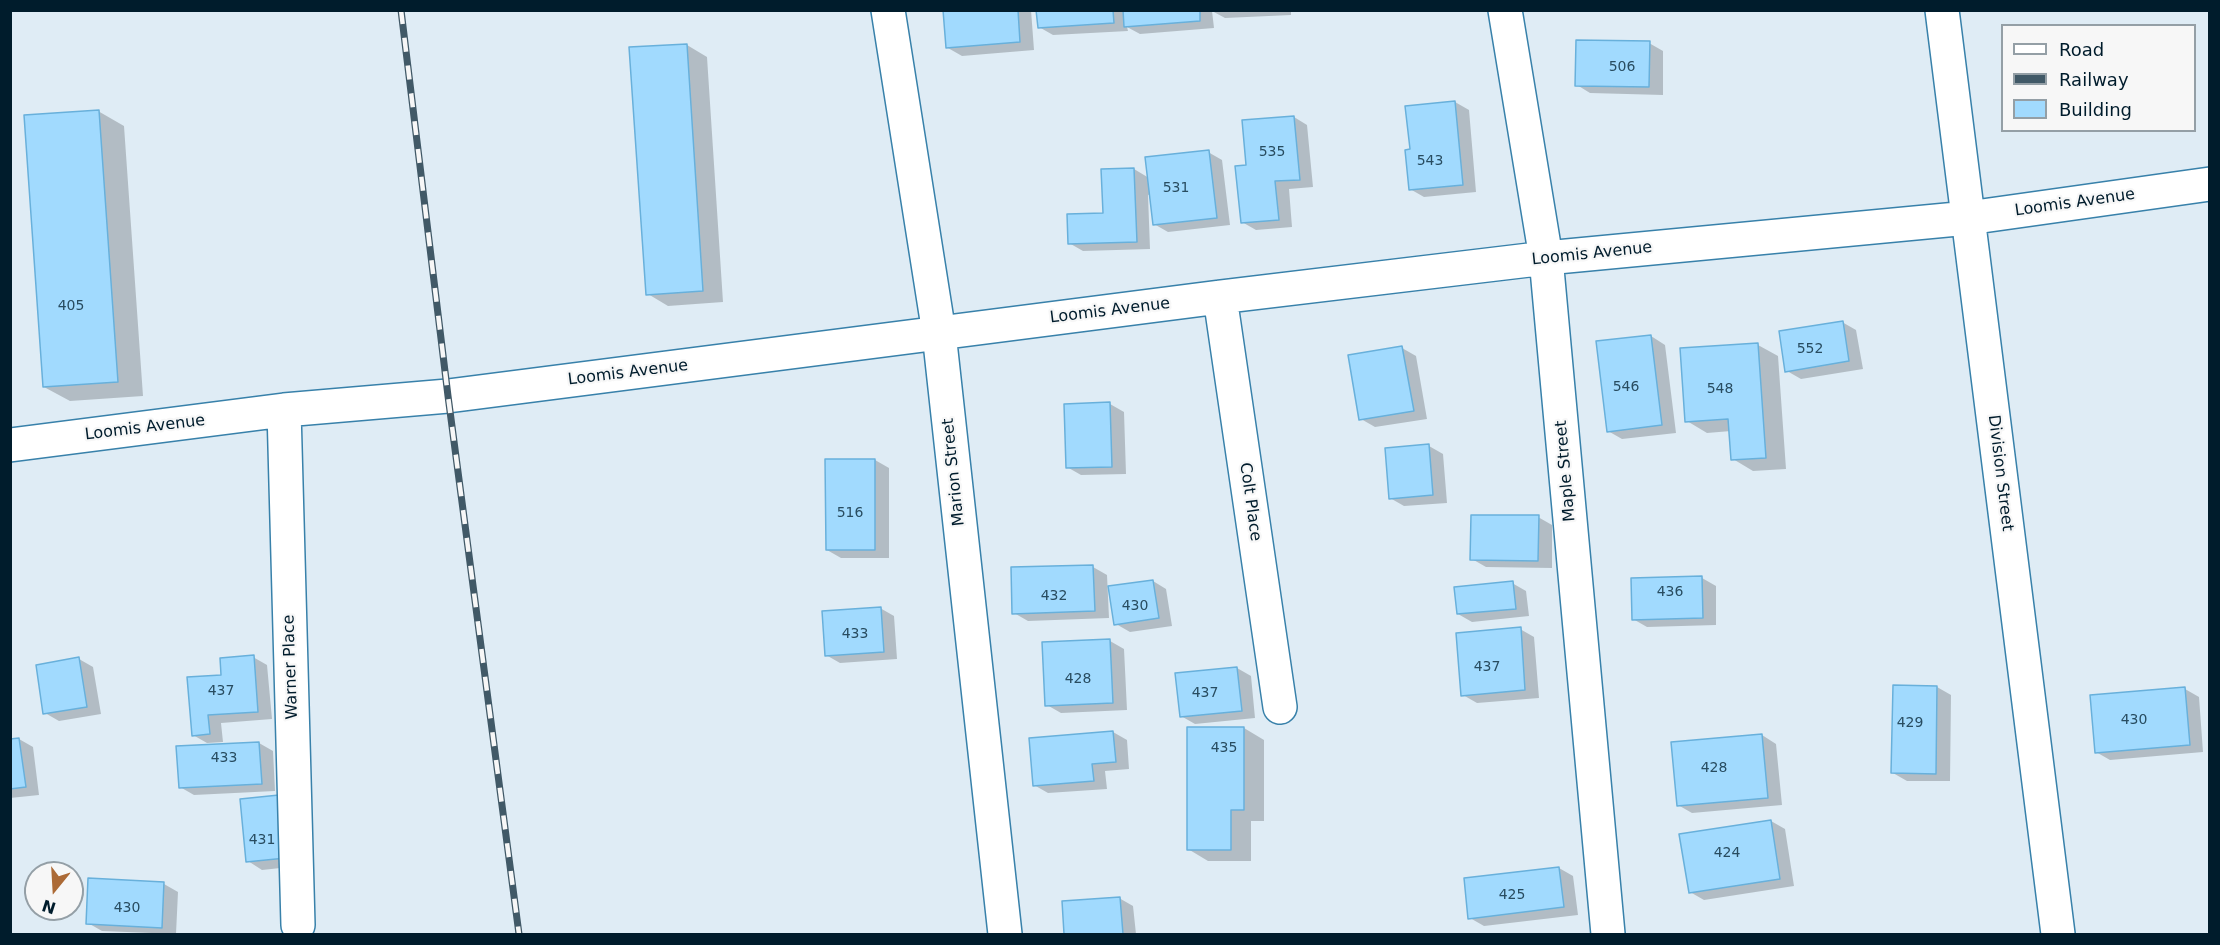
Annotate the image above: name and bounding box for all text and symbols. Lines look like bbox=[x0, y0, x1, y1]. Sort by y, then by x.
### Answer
legend bbox=[2001, 24, 2196, 132]
text: Road bbox=[2059, 39, 2104, 60]
house number: 506 bbox=[1609, 59, 1635, 75]
text: Railway bbox=[2059, 69, 2129, 90]
text: Building bbox=[2059, 99, 2132, 120]
house number: 535 bbox=[1259, 144, 1285, 160]
house number: 543 bbox=[1417, 153, 1443, 169]
house number: 531 bbox=[1163, 180, 1189, 196]
street label: Loomis Avenue bbox=[2014, 185, 2136, 221]
street label: Loomis Avenue bbox=[1531, 238, 1653, 270]
street label: Loomis Avenue bbox=[1049, 294, 1171, 328]
house number: 405 bbox=[58, 298, 84, 314]
house number: 552 bbox=[1797, 341, 1823, 357]
street label: Loomis Avenue bbox=[567, 356, 689, 390]
house number: 546 bbox=[1613, 379, 1639, 395]
house number: 548 bbox=[1707, 381, 1733, 397]
street label: Loomis Avenue bbox=[84, 411, 206, 445]
street label: Division Street bbox=[1983, 414, 2017, 532]
street label: Marion Street bbox=[939, 417, 969, 527]
street label: Maple Street bbox=[1552, 419, 1580, 523]
street label: Colt Place bbox=[1235, 461, 1265, 543]
house number: 516 bbox=[837, 505, 863, 521]
house number: 436 bbox=[1657, 584, 1683, 600]
house number: 432 bbox=[1041, 588, 1067, 604]
house number: 430 bbox=[1122, 598, 1148, 614]
street label: Warner Place bbox=[280, 614, 302, 720]
house number: 433 bbox=[842, 626, 868, 642]
house number: 437 bbox=[1474, 659, 1500, 675]
house number: 428 bbox=[1065, 671, 1091, 687]
house number: 437 bbox=[208, 683, 234, 699]
house number: 437 bbox=[1192, 685, 1218, 701]
house number: 430 bbox=[2121, 712, 2147, 728]
house number: 429 bbox=[1897, 715, 1923, 731]
house number: 435 bbox=[1211, 740, 1237, 756]
house number: 433 bbox=[211, 750, 237, 766]
house number: 428 bbox=[1701, 760, 1727, 776]
house number: 431 bbox=[249, 832, 275, 848]
house number: 424 bbox=[1714, 845, 1740, 861]
north arrow bbox=[24, 861, 84, 921]
house number: 425 bbox=[1499, 887, 1525, 903]
text: N bbox=[40, 896, 58, 918]
house number: 430 bbox=[114, 900, 140, 916]

